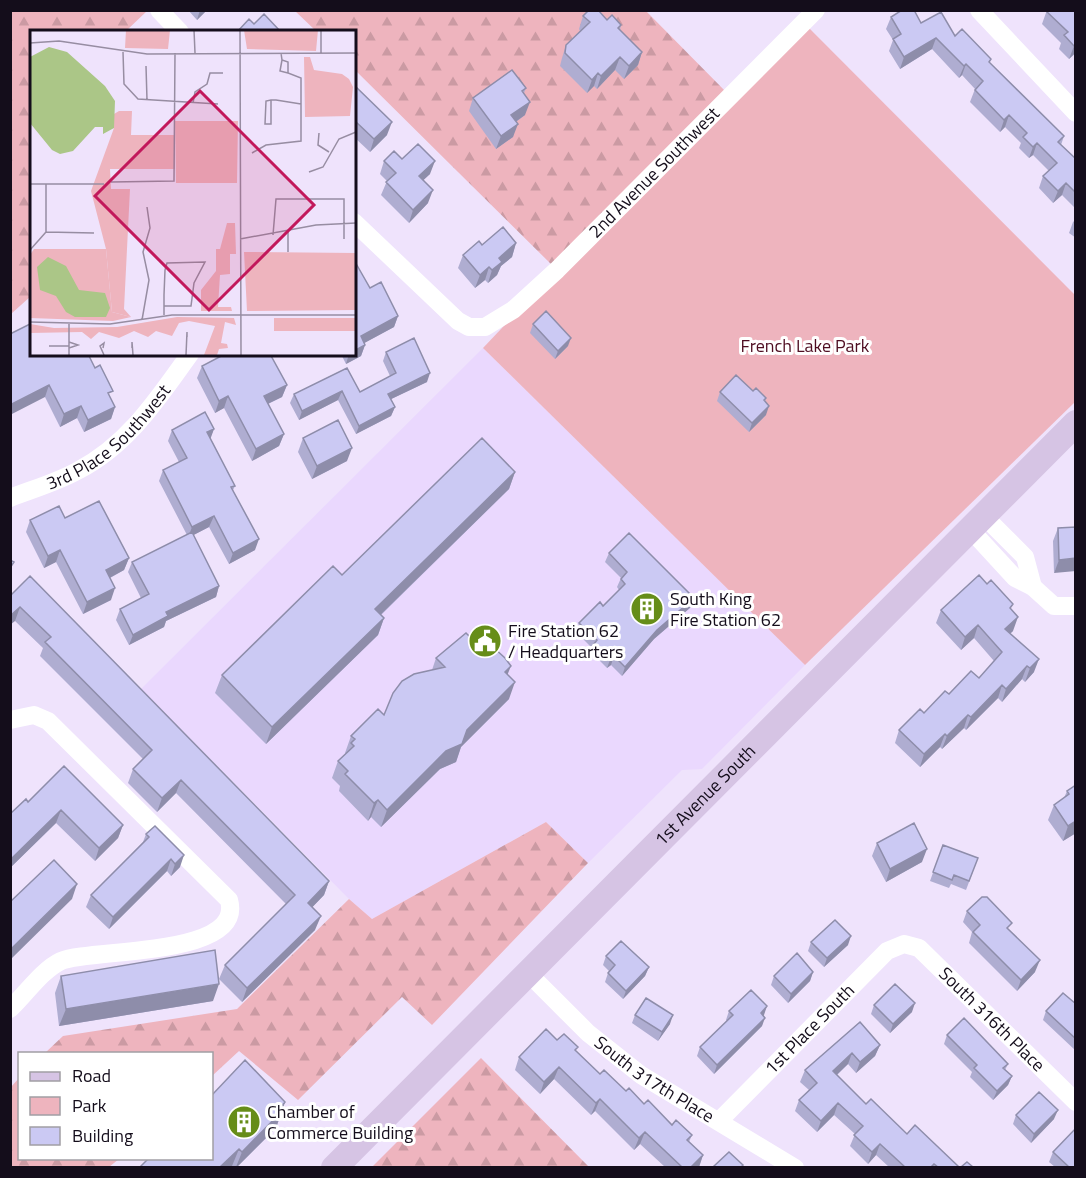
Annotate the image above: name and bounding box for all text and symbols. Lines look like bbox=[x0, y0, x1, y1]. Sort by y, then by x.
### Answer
inset map bbox=[30, 30, 356, 356]
street label: 2nd Avenue Southwest bbox=[582, 100, 726, 244]
park label: French Lake Park bbox=[741, 332, 870, 359]
street label: 3rd Place Southwest bbox=[42, 378, 177, 496]
place label: South King Fire Station 62 bbox=[670, 585, 781, 633]
building icon: South King Fire Station 62 bbox=[629, 591, 665, 627]
place label: Fire Station 62 / Headquarters bbox=[508, 617, 623, 665]
public building icon: Fire Station 62 / Headquarters bbox=[467, 623, 503, 659]
street label: 1st Avenue South bbox=[648, 738, 762, 852]
street label: South 316th Place bbox=[933, 961, 1052, 1078]
street label: 1st Place South bbox=[758, 977, 861, 1080]
street label: South 317th Place bbox=[589, 1029, 720, 1129]
legend bbox=[18, 1052, 213, 1160]
text: Road bbox=[72, 1062, 111, 1089]
text: Park bbox=[72, 1092, 107, 1119]
place label: Chamber of Commerce Building bbox=[267, 1098, 413, 1146]
building icon: Chamber of Commerce Building bbox=[226, 1104, 262, 1140]
text: Building bbox=[72, 1122, 133, 1149]

